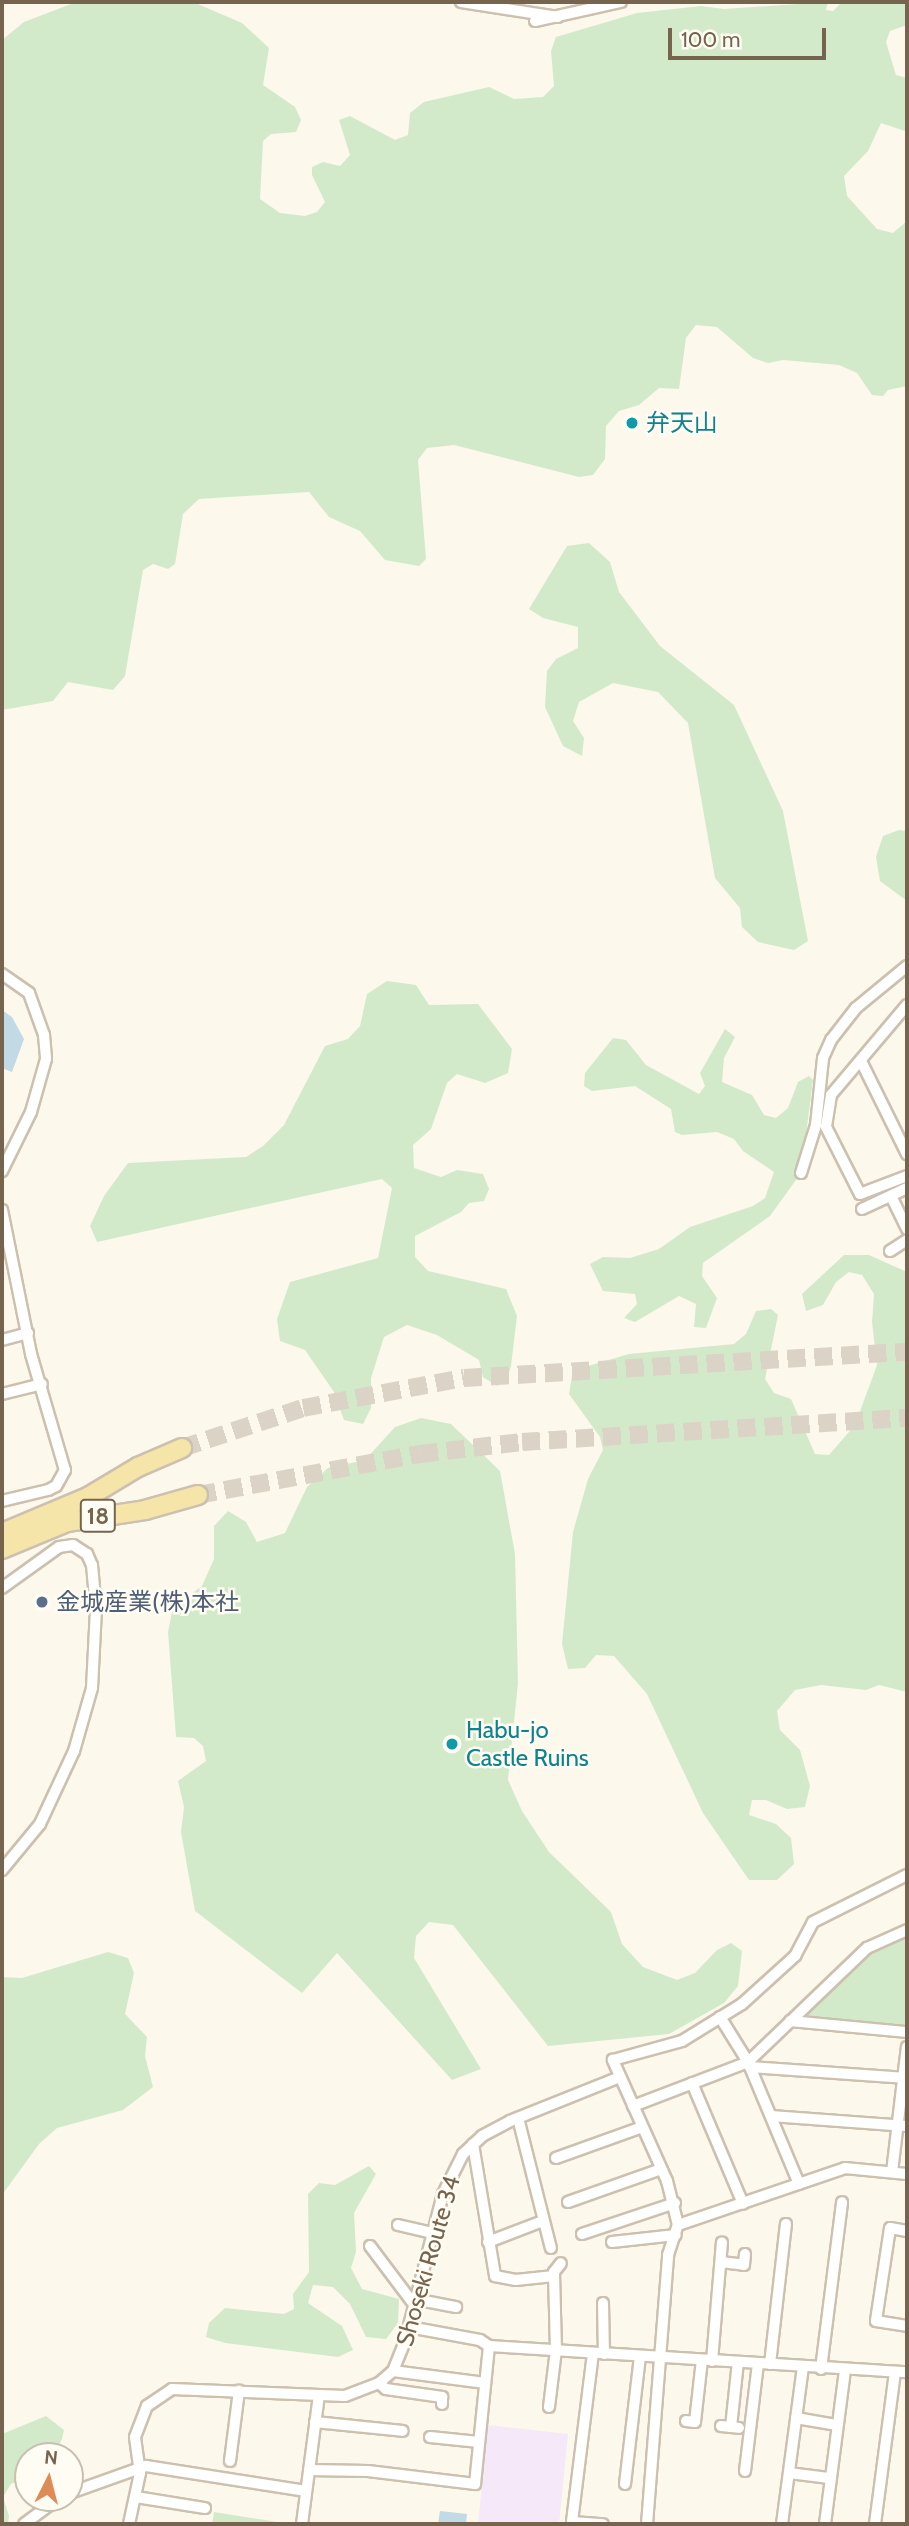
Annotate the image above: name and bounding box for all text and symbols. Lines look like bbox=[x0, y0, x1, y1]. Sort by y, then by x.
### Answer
scale bar bbox=[671, 14, 828, 58]
text: 100 m bbox=[681, 27, 740, 52]
place label: 弁天山 bbox=[646, 409, 718, 437]
marker: 弁天山 bbox=[624, 415, 640, 431]
road number: 18 bbox=[79, 1497, 117, 1536]
place label: 金城産業(株)本社 bbox=[56, 1588, 239, 1616]
marker: 金城産業(株)本社 bbox=[34, 1594, 50, 1610]
place label: Habu-jo Castle Ruins bbox=[466, 1716, 589, 1772]
marker: Habu-jo Castle Ruins bbox=[444, 1736, 460, 1752]
street label: Shoseki Route 34 bbox=[390, 2173, 466, 2349]
north arrow bbox=[14, 2442, 84, 2512]
text: N bbox=[43, 2445, 59, 2470]

